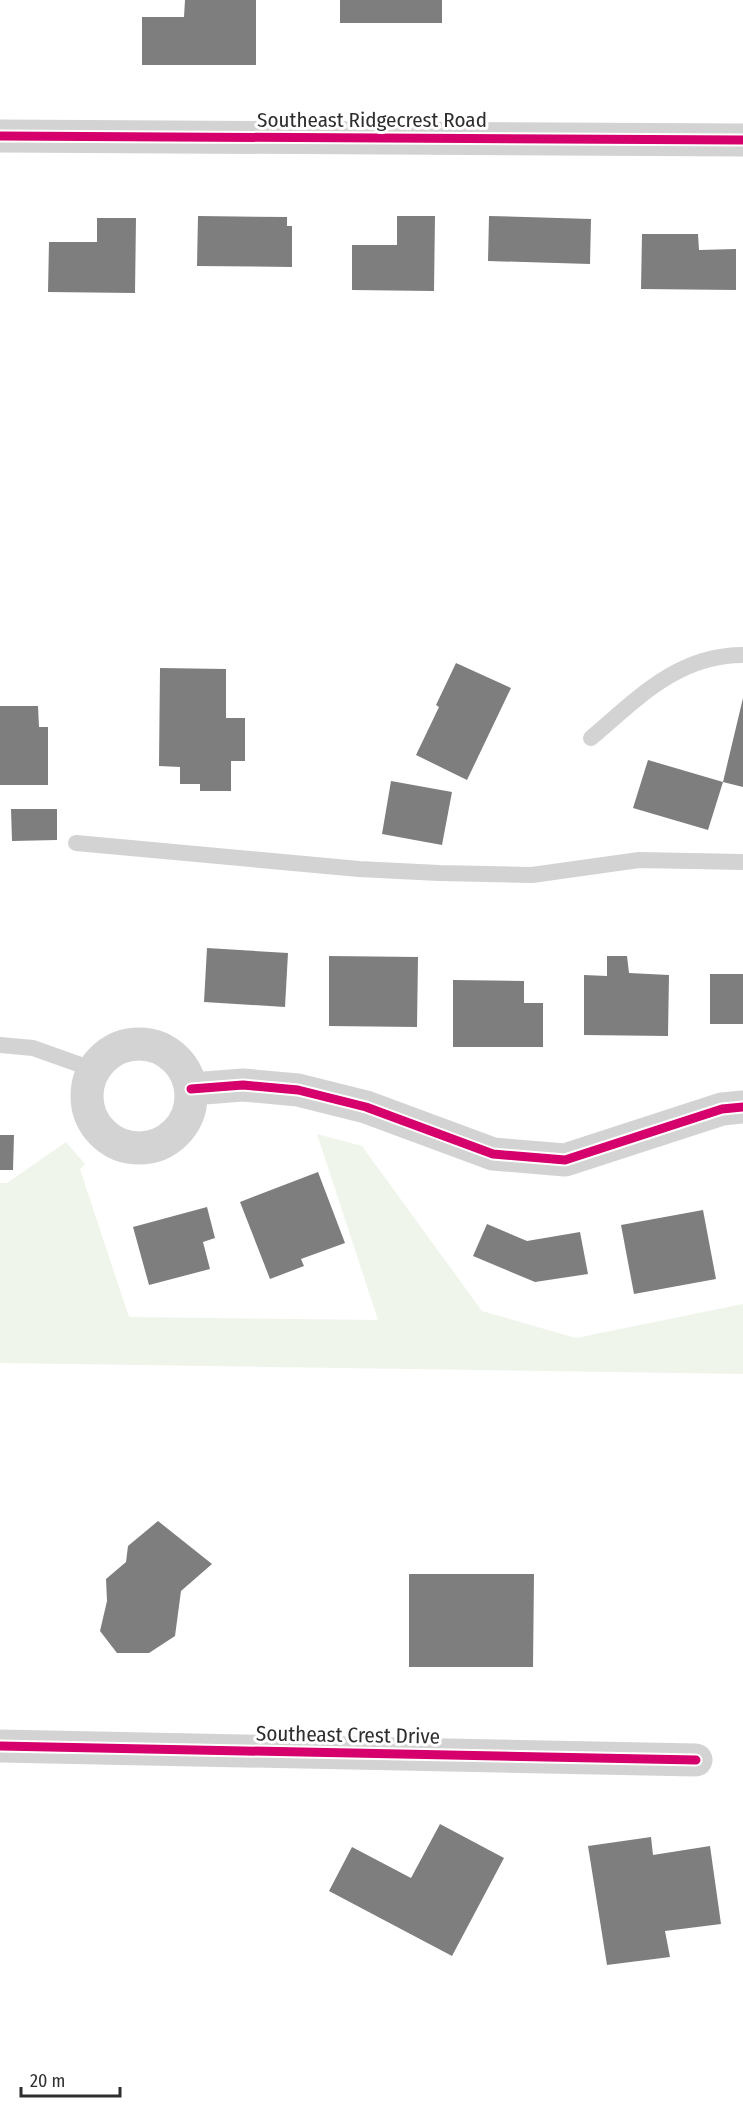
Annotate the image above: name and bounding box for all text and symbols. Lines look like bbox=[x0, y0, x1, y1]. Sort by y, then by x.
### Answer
street label: Southeast Ridgecrest Road bbox=[257, 107, 487, 133]
street label: Southeast Crest Drive bbox=[256, 1720, 440, 1750]
scale bar bbox=[21, 2060, 120, 2098]
text: 20 m bbox=[30, 2070, 65, 2092]

